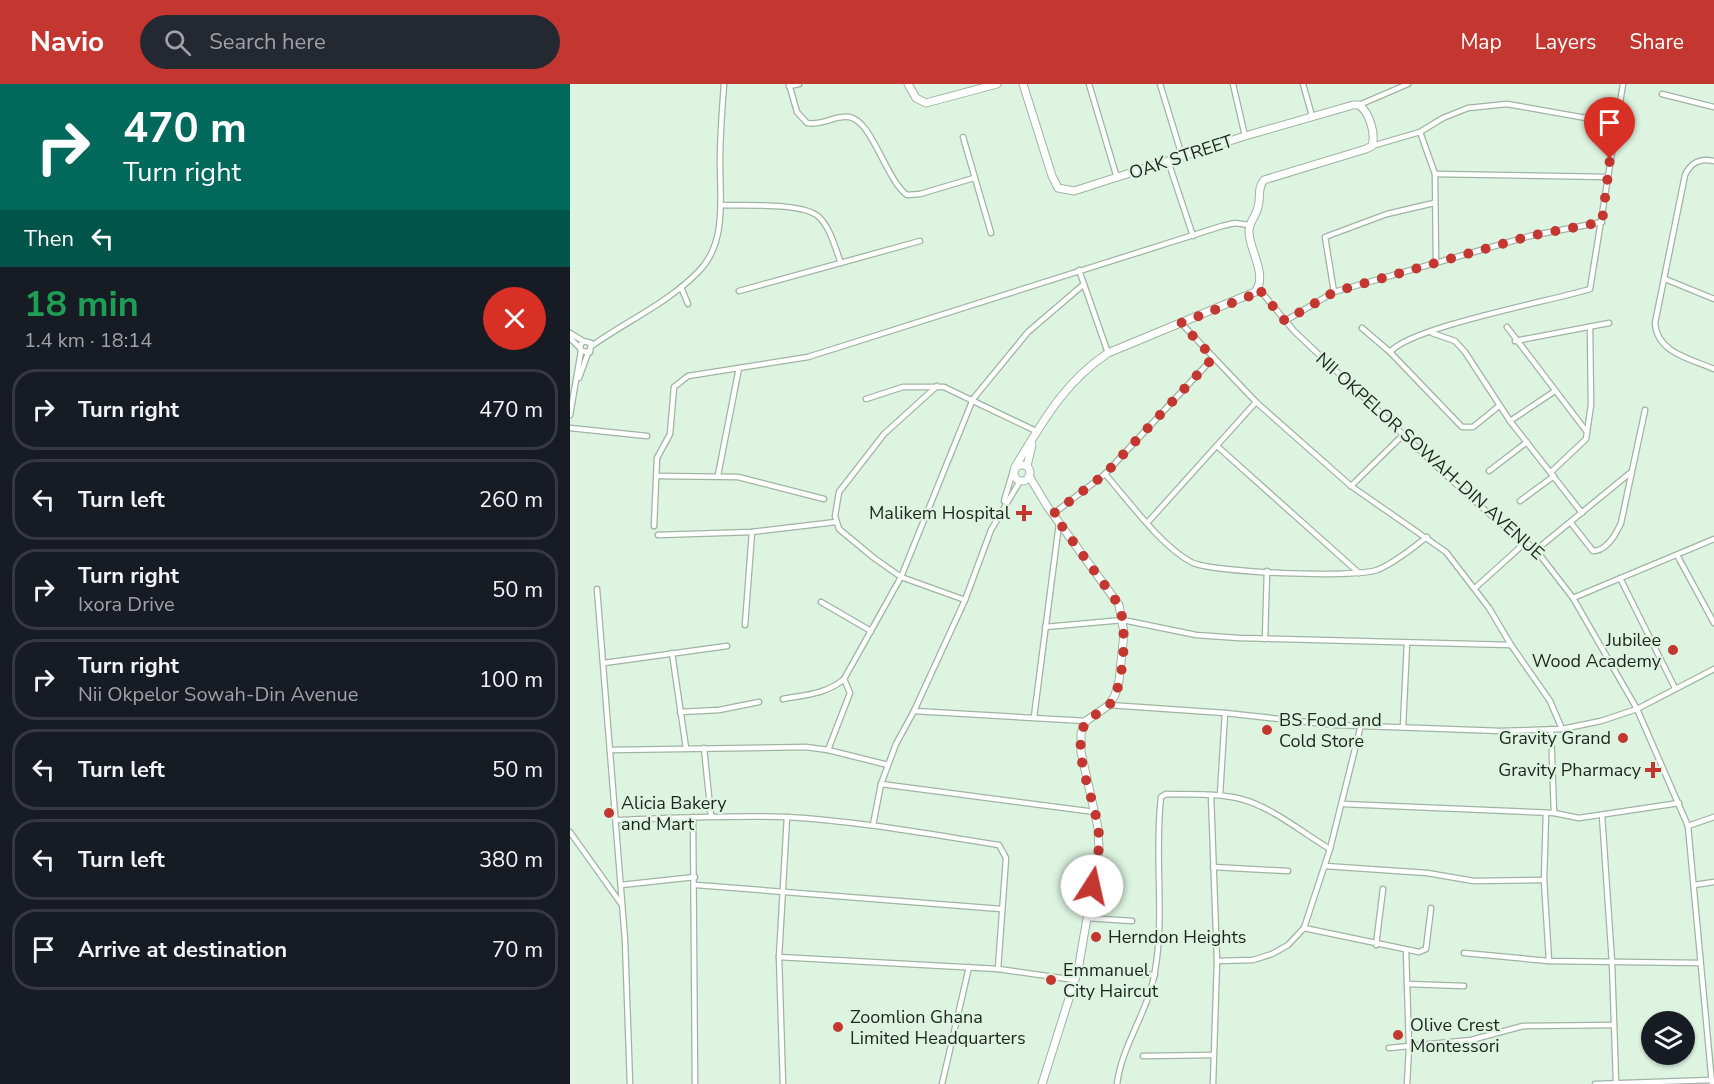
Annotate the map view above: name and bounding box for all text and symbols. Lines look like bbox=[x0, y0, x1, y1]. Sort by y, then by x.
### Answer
search box bbox=[140, 15, 560, 69]
text: Navio bbox=[30, 23, 104, 61]
icon: search bbox=[161, 26, 194, 59]
text: Search here bbox=[209, 27, 326, 57]
text: Map bbox=[1460, 28, 1502, 56]
text: Layers bbox=[1535, 28, 1596, 56]
text: Share bbox=[1629, 28, 1684, 56]
pin bbox=[1584, 97, 1635, 159]
text: 470 m bbox=[123, 100, 247, 157]
icon: arrive bbox=[1593, 106, 1626, 139]
icon: right bbox=[24, 108, 102, 186]
street label: OAK STREET bbox=[1126, 129, 1236, 185]
text: Turn right bbox=[123, 154, 241, 191]
icon: left bbox=[86, 222, 119, 255]
text: Then bbox=[24, 224, 74, 254]
text: 18 min bbox=[24, 280, 139, 329]
button: close bbox=[483, 287, 546, 350]
text: 1.4 km · 18:14 bbox=[24, 327, 152, 354]
street label: NII OKPELOR SOWAH-DIN AVENUE bbox=[1311, 347, 1549, 565]
icon: right bbox=[27, 393, 60, 426]
text: Turn right bbox=[78, 395, 179, 425]
text: 470 m bbox=[479, 395, 543, 425]
icon: left bbox=[27, 483, 60, 516]
text: Turn left bbox=[78, 485, 165, 515]
text: 260 m bbox=[479, 485, 543, 515]
place label: Malikem Hospital bbox=[869, 501, 1011, 525]
marker: Malikem Hospital bbox=[1015, 504, 1033, 522]
text: Turn right bbox=[78, 561, 179, 591]
icon: right bbox=[27, 573, 60, 606]
text: 50 m bbox=[492, 575, 543, 605]
text: Ixora Drive bbox=[78, 591, 175, 618]
place label: Jubilee Wood Academy bbox=[1532, 628, 1662, 673]
marker: Jubilee Wood Academy bbox=[1666, 643, 1680, 657]
text: Turn right bbox=[78, 651, 179, 681]
icon: right bbox=[27, 663, 60, 696]
text: 100 m bbox=[479, 665, 543, 695]
text: Nii Okpelor Sowah-Din Avenue bbox=[78, 681, 358, 708]
place label: BS Food and Cold Store bbox=[1279, 708, 1382, 753]
marker: BS Food and Cold Store bbox=[1260, 723, 1274, 737]
place label: Gravity Grand bbox=[1499, 726, 1611, 750]
marker: Gravity Grand bbox=[1616, 731, 1630, 745]
icon: left bbox=[27, 753, 60, 786]
text: Turn left bbox=[78, 755, 165, 785]
text: 50 m bbox=[492, 755, 543, 785]
place label: Gravity Pharmacy bbox=[1498, 758, 1642, 782]
marker: Gravity Pharmacy bbox=[1646, 763, 1660, 777]
place label: Alicia Bakery and Mart bbox=[621, 791, 727, 836]
marker: Alicia Bakery and Mart bbox=[602, 806, 616, 820]
icon: left bbox=[27, 843, 60, 876]
text: Turn left bbox=[78, 845, 165, 875]
text: 380 m bbox=[479, 845, 543, 875]
position arrow bbox=[1060, 854, 1124, 918]
place label: Herndon Heights bbox=[1108, 925, 1246, 949]
marker: Herndon Heights bbox=[1089, 930, 1103, 944]
icon: arrive bbox=[27, 933, 60, 966]
text: Arrive at destination bbox=[78, 935, 287, 965]
text: 70 m bbox=[492, 935, 543, 965]
place label: Emmanuel City Haircut bbox=[1063, 958, 1159, 1003]
marker: Emmanuel City Haircut bbox=[1044, 973, 1058, 987]
place label: Zoomlion Ghana Limited Headquarters bbox=[850, 1005, 1026, 1050]
map controls bbox=[1641, 1011, 1695, 1065]
button: layers bbox=[1641, 1011, 1695, 1065]
place label: Olive Crest Montessori bbox=[1410, 1013, 1500, 1058]
marker: Zoomlion Ghana Limited Headquarters bbox=[831, 1020, 845, 1034]
marker: Olive Crest Montessori bbox=[1391, 1028, 1405, 1042]

